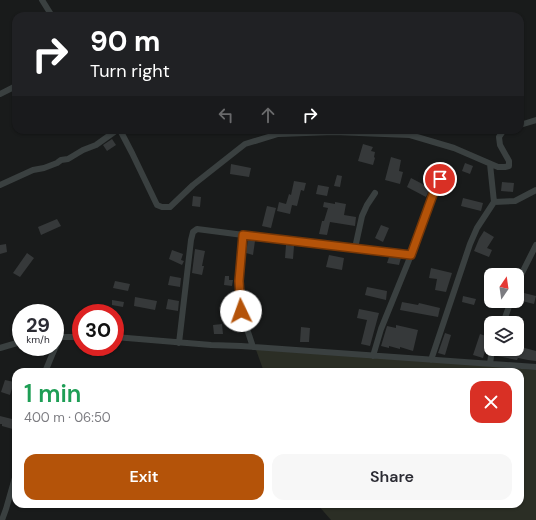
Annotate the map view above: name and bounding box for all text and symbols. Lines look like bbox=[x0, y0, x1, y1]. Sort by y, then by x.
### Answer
text: 90 m bbox=[90, 23, 160, 60]
icon: right bbox=[24, 28, 76, 80]
text: Turn right bbox=[90, 59, 170, 83]
icon: left bbox=[215, 104, 237, 126]
icon: ahead bbox=[257, 104, 279, 126]
icon: right bbox=[299, 104, 321, 126]
pin bbox=[423, 162, 457, 196]
icon: arrive bbox=[429, 168, 451, 190]
north arrow bbox=[484, 268, 524, 308]
map controls bbox=[484, 268, 524, 356]
position arrow bbox=[220, 290, 262, 332]
speed limit sign: 30 bbox=[72, 304, 124, 356]
text: 29 bbox=[26, 312, 50, 338]
button: layers bbox=[484, 316, 524, 356]
text: km/h bbox=[26, 333, 50, 346]
text: 1 min bbox=[24, 378, 81, 409]
button: close bbox=[470, 381, 512, 423]
text: 400 m · 06:50 bbox=[24, 409, 111, 426]
button: Exit bbox=[24, 454, 264, 500]
button: Share bbox=[272, 454, 512, 500]

